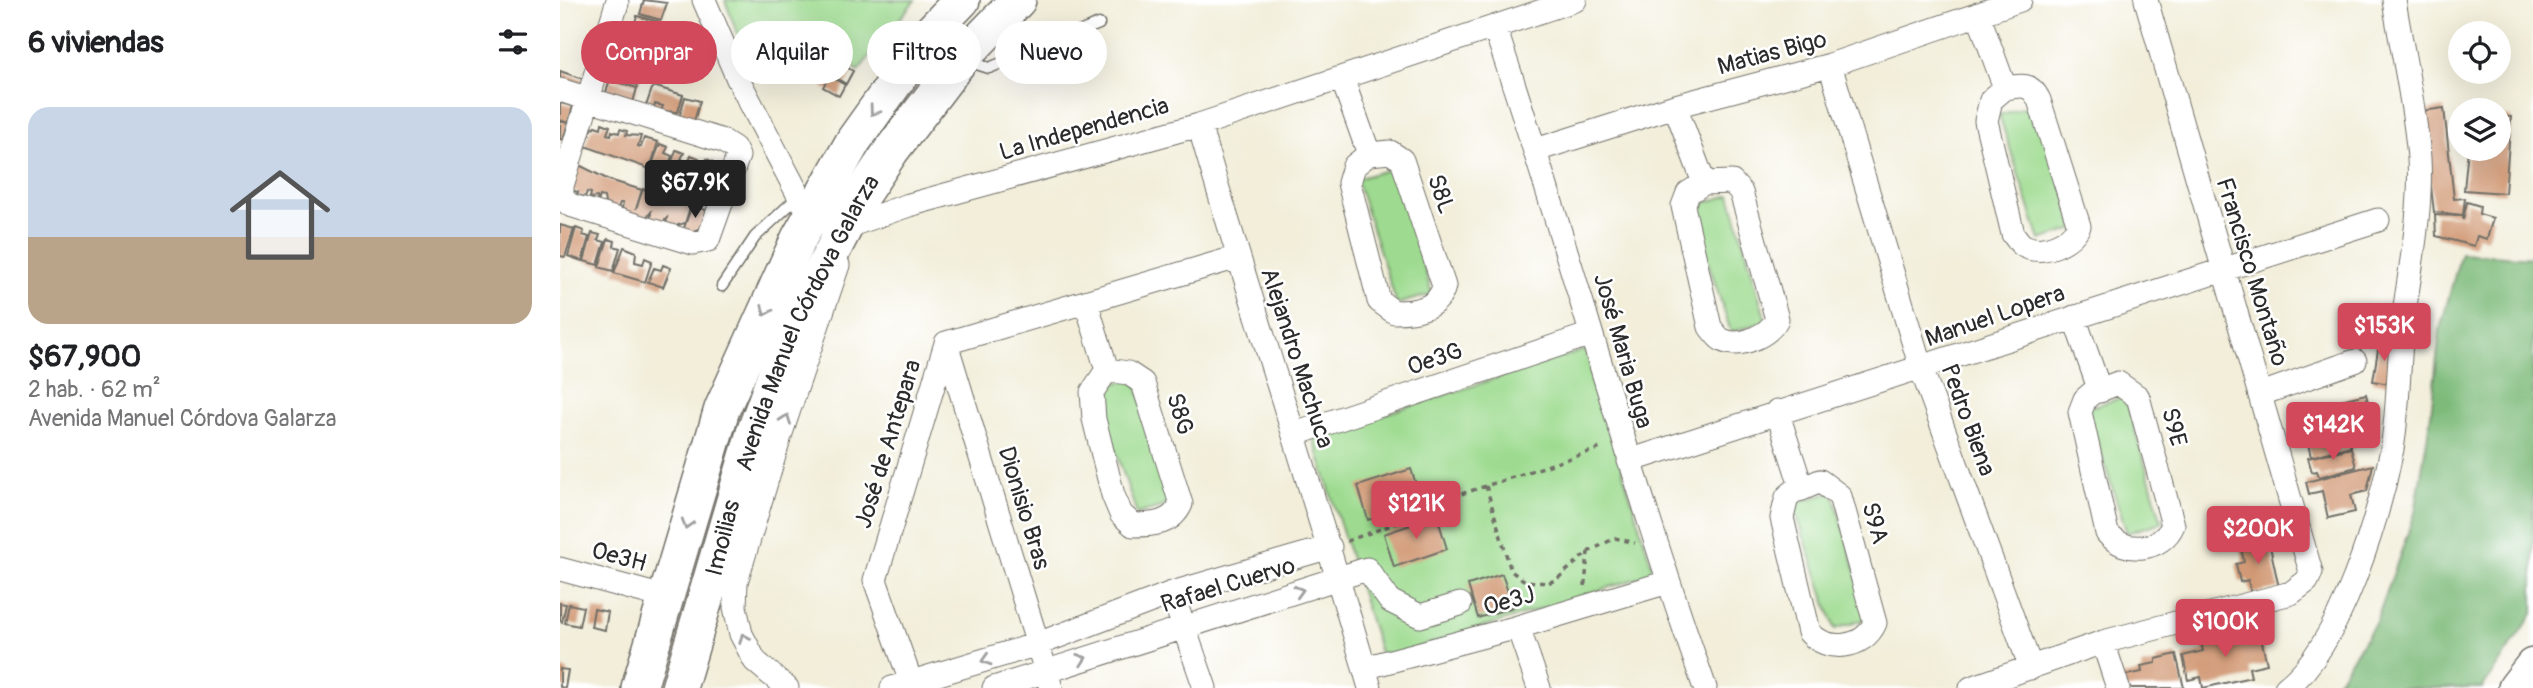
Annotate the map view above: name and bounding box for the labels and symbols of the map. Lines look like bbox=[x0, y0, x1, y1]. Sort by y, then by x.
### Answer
street label: Matias Bigo bbox=[1714, 25, 1830, 81]
street label: La Independencia bbox=[996, 91, 1172, 167]
one-way arrow bbox=[870, 103, 882, 116]
pin: $67.9K bbox=[638, 160, 752, 220]
street label: Avenida Manuel Córdova Galarza bbox=[729, 169, 886, 474]
street label: S8L bbox=[1421, 171, 1461, 217]
street label: Francisco Montaño bbox=[2210, 174, 2294, 370]
street label: Alejandro Machuca bbox=[1254, 264, 1340, 452]
street label: José Maria Buga bbox=[1587, 270, 1659, 432]
street label: Manuel Lopera bbox=[1921, 279, 2069, 353]
one-way arrow bbox=[760, 304, 774, 316]
pin: $153K bbox=[2335, 304, 2433, 363]
street label: Oe3G bbox=[1404, 336, 1466, 382]
street label: José de Antepara bbox=[849, 356, 927, 532]
street label: Pedro Biena bbox=[1934, 360, 2002, 480]
street label: S8G bbox=[1160, 390, 1200, 438]
pin: $142K bbox=[2284, 402, 2382, 462]
street label: S9E bbox=[2155, 404, 2193, 450]
one-way arrow bbox=[778, 414, 792, 426]
street label: Dionisio Bras bbox=[992, 443, 1057, 573]
pin: $121K bbox=[1367, 482, 1465, 541]
street label: Imoilias bbox=[700, 497, 746, 579]
street label: S9A bbox=[1855, 499, 1895, 547]
pin: $200K bbox=[2209, 506, 2307, 566]
one-way arrow bbox=[680, 517, 695, 529]
street label: Oe3H bbox=[588, 536, 650, 578]
street label: Rafael Cuervo bbox=[1157, 551, 1299, 619]
street label: Oe3J bbox=[1480, 580, 1538, 622]
one-way arrow bbox=[1293, 585, 1305, 600]
pin: $100K bbox=[2176, 600, 2274, 659]
one-way arrow bbox=[739, 632, 753, 644]
one-way arrow bbox=[980, 651, 992, 666]
one-way arrow bbox=[1075, 653, 1088, 667]

